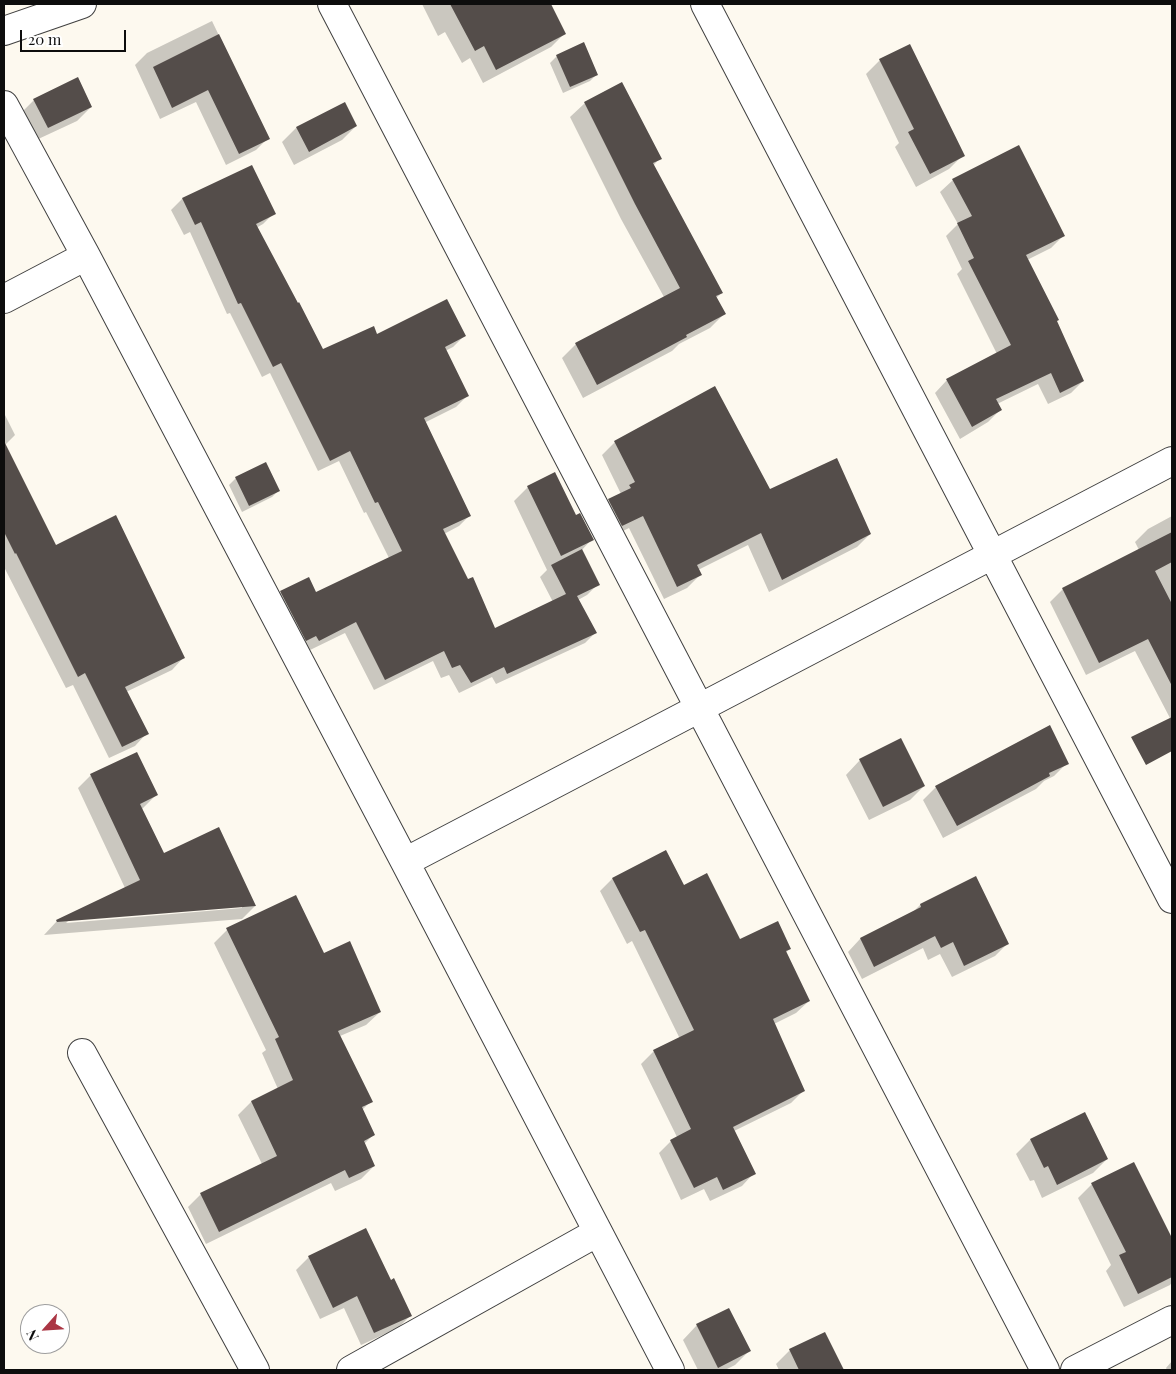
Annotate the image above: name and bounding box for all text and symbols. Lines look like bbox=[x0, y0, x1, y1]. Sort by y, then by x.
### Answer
scale bar bbox=[22, 20, 129, 52]
text: 20 m bbox=[28, 29, 61, 49]
north arrow bbox=[20, 1304, 70, 1354]
text: N bbox=[21, 1327, 43, 1344]

